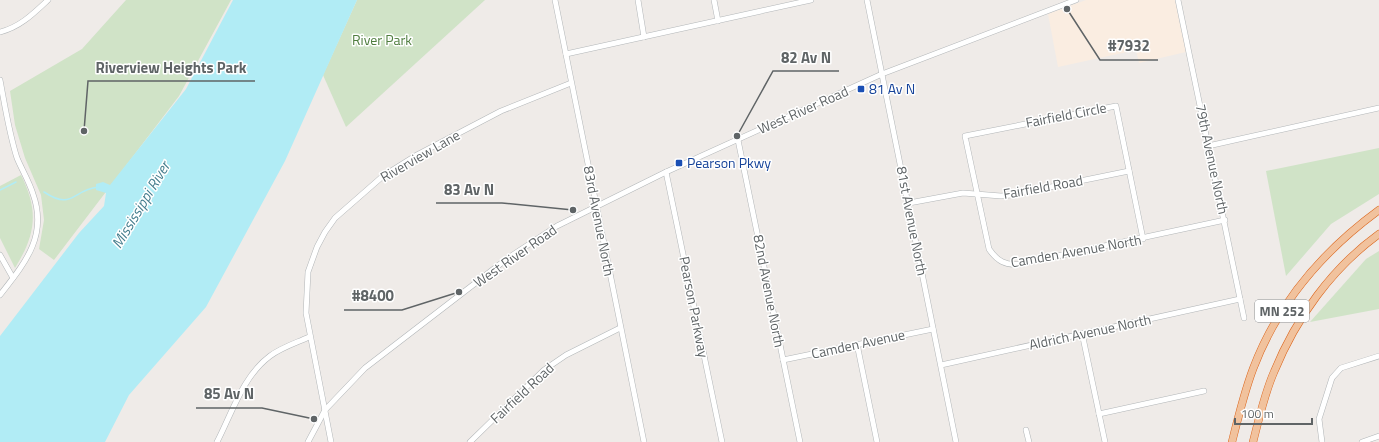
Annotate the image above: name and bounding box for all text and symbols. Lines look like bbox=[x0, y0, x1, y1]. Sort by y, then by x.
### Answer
park label: River Park bbox=[352, 29, 412, 50]
callout: #7932 bbox=[1100, 33, 1158, 60]
text: #7932 bbox=[1108, 34, 1150, 57]
callout: 82 Av N bbox=[773, 44, 839, 71]
text: 82 Av N bbox=[781, 46, 831, 69]
callout: Riverview Heights Park bbox=[88, 54, 255, 81]
text: Riverview Heights Park bbox=[95, 56, 247, 79]
place label: 81 Av N bbox=[869, 78, 915, 99]
street label: West River Road bbox=[754, 80, 852, 139]
marker: 81 Av N bbox=[856, 84, 866, 94]
street label: Fairfield Circle bbox=[1024, 96, 1108, 133]
street label: 79th Avenue North bbox=[1191, 102, 1234, 216]
street label: Riverview Lane bbox=[376, 124, 464, 187]
place label: Pearson Pkwy bbox=[687, 152, 771, 173]
water label: Mississippi River bbox=[106, 155, 177, 253]
marker: Pearson Pkwy bbox=[674, 158, 684, 168]
street label: 83rd Avenue North bbox=[579, 164, 620, 278]
street label: 81st Avenue North bbox=[892, 164, 933, 277]
street label: Fairfield Road bbox=[1001, 169, 1084, 204]
callout: 83 Av N bbox=[436, 176, 502, 203]
text: 83 Av N bbox=[444, 178, 494, 201]
street label: West River Road bbox=[469, 219, 561, 292]
street label: Camden Avenue North bbox=[1009, 229, 1143, 272]
street label: 82nd Avenue North bbox=[748, 233, 791, 349]
street label: Pearson Parkway bbox=[674, 254, 715, 360]
callout: #8400 bbox=[344, 283, 402, 310]
text: #8400 bbox=[352, 284, 395, 307]
road number: MN 252 bbox=[1255, 300, 1309, 322]
street label: Aldrich Avenue North bbox=[1027, 308, 1153, 355]
street label: Camden Avenue bbox=[809, 323, 907, 364]
street label: Fairfield Road bbox=[485, 357, 558, 428]
callout: 85 Av N bbox=[196, 381, 262, 408]
text: 85 Av N bbox=[204, 382, 254, 405]
scale bar bbox=[1235, 400, 1312, 426]
text: 100 m bbox=[1241, 404, 1274, 423]

